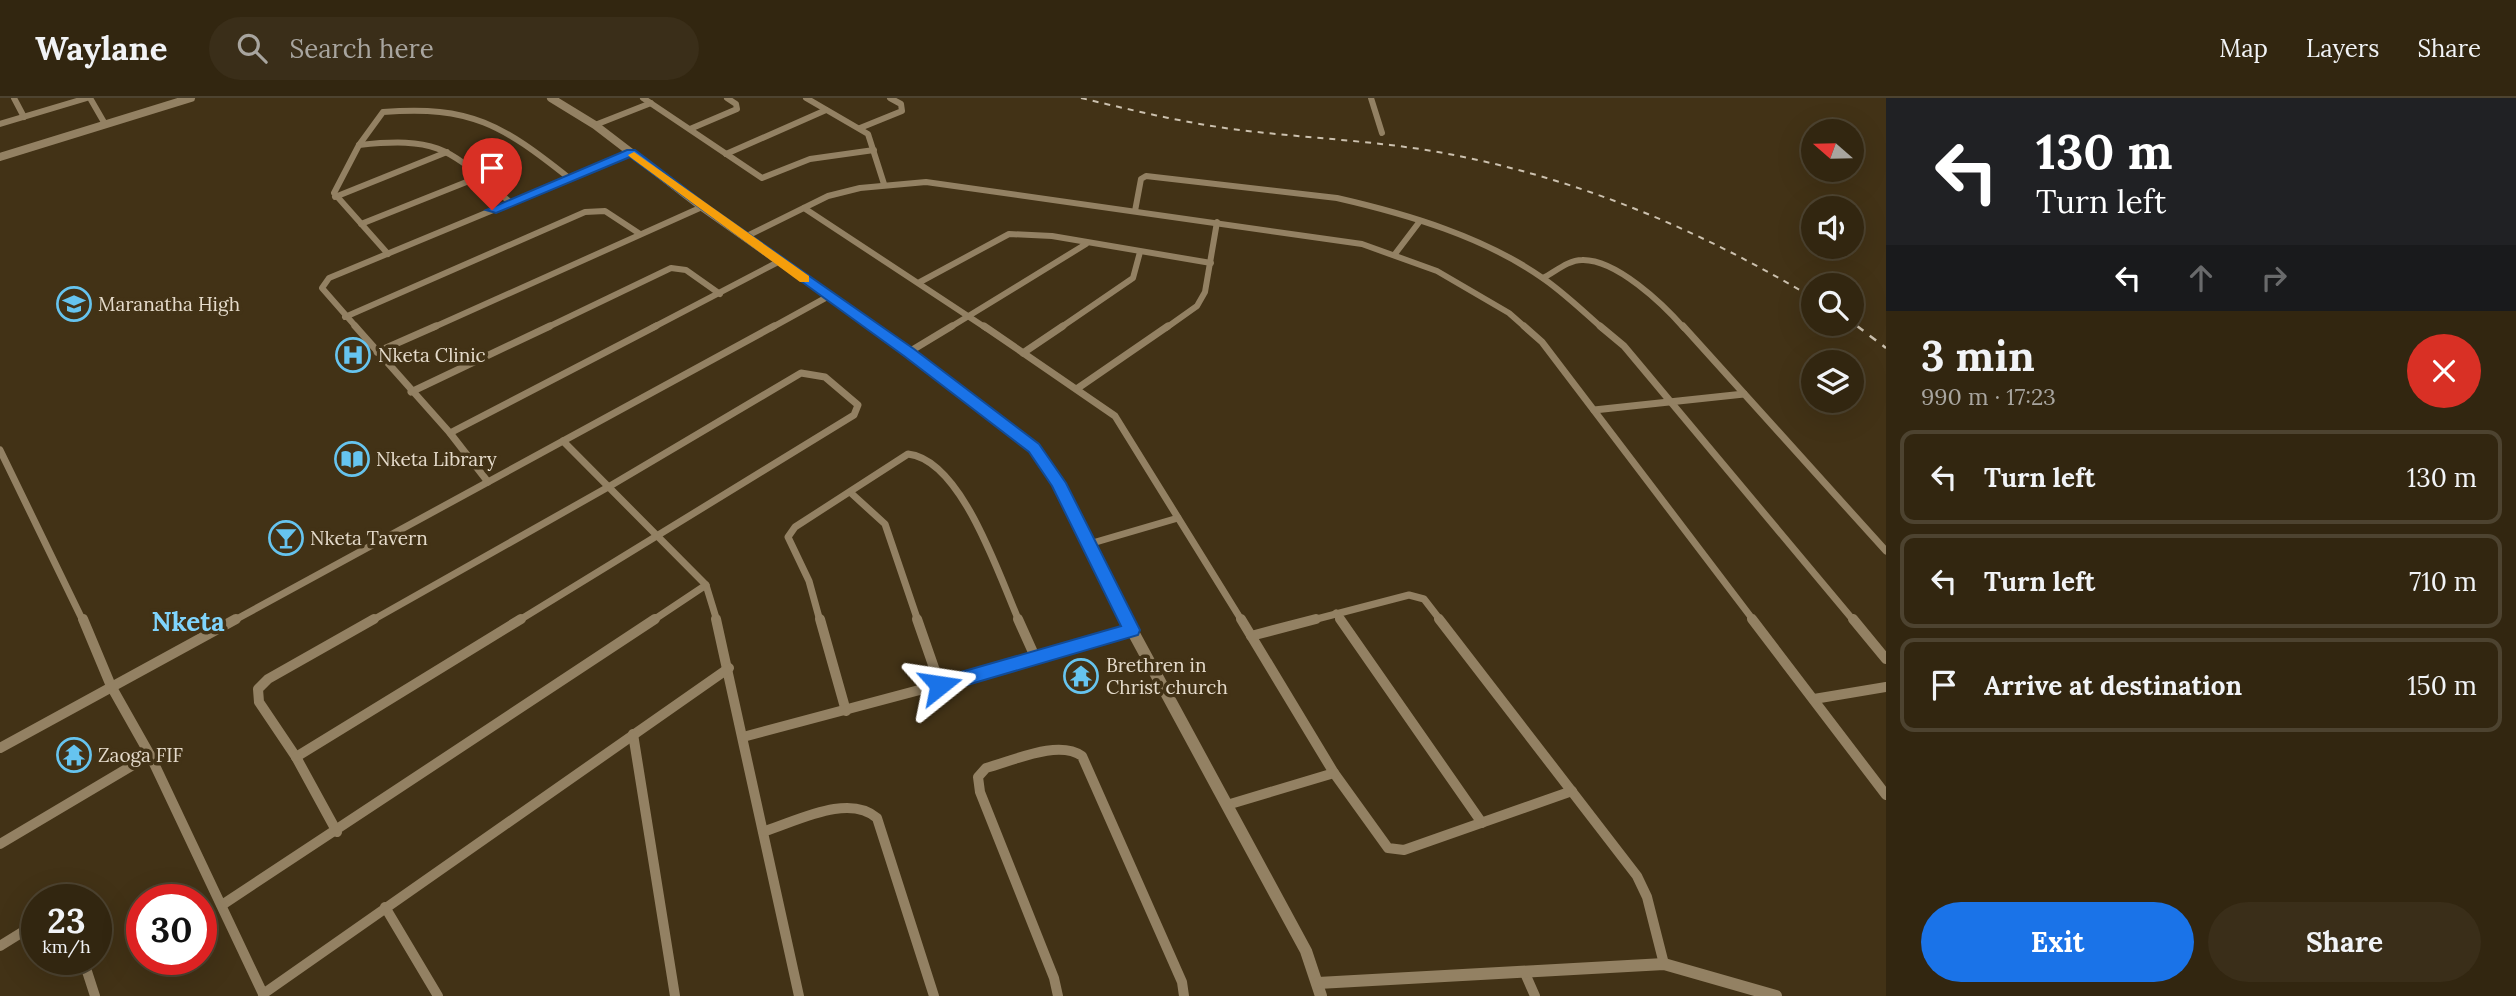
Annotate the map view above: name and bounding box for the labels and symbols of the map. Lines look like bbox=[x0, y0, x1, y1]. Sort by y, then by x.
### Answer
north arrow bbox=[1801, 119, 1864, 182]
pin bbox=[462, 138, 522, 210]
school or university icon: Maranatha High bbox=[55, 285, 93, 323]
place label: Maranatha High bbox=[98, 292, 240, 316]
hospital icon: Nketa Clinic bbox=[334, 336, 372, 374]
place label: Nketa Clinic bbox=[378, 343, 486, 367]
library icon: Nketa Library bbox=[333, 440, 371, 478]
place label: Nketa Library bbox=[376, 447, 497, 471]
bar icon: Nketa Tavern bbox=[267, 519, 305, 557]
place label: Nketa Tavern bbox=[310, 526, 428, 550]
district label: Nketa bbox=[151, 605, 225, 638]
position arrow bbox=[903, 648, 977, 722]
place label: Brethren in Christ church bbox=[1106, 653, 1228, 699]
temple icon: Brethren in Christ church bbox=[1062, 657, 1100, 695]
temple icon: Zaoga FIF bbox=[55, 736, 93, 774]
place label: Zaoga FIF bbox=[98, 743, 183, 767]
speed limit sign: 30 bbox=[126, 884, 217, 975]

